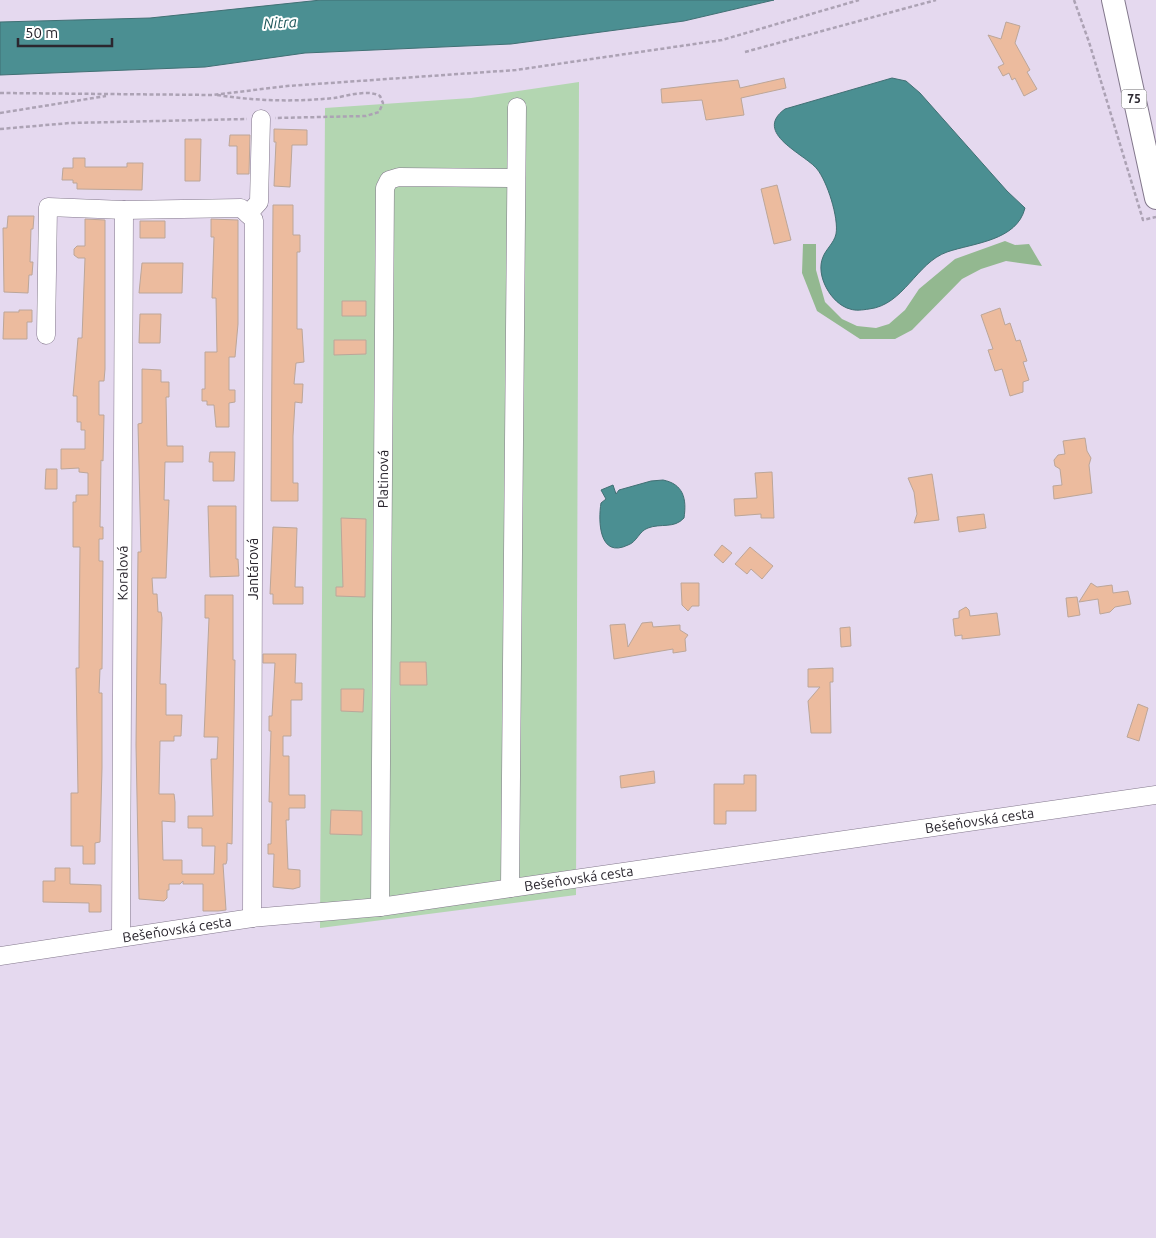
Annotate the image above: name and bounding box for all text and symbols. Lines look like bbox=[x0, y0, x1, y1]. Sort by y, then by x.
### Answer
water label: Nitra bbox=[263, 13, 297, 32]
scale bar bbox=[18, 15, 111, 47]
text: 50 m bbox=[25, 24, 58, 41]
road number: 75 bbox=[1122, 90, 1146, 108]
street label: Platinová bbox=[375, 450, 391, 508]
street label: Jantárová bbox=[245, 538, 261, 600]
street label: Koralová bbox=[114, 546, 131, 601]
street label: Bešeňovská cesta bbox=[924, 805, 1035, 836]
street label: Bešeňovská cesta bbox=[523, 863, 634, 894]
street label: Bešeňovská cesta bbox=[121, 913, 233, 945]

